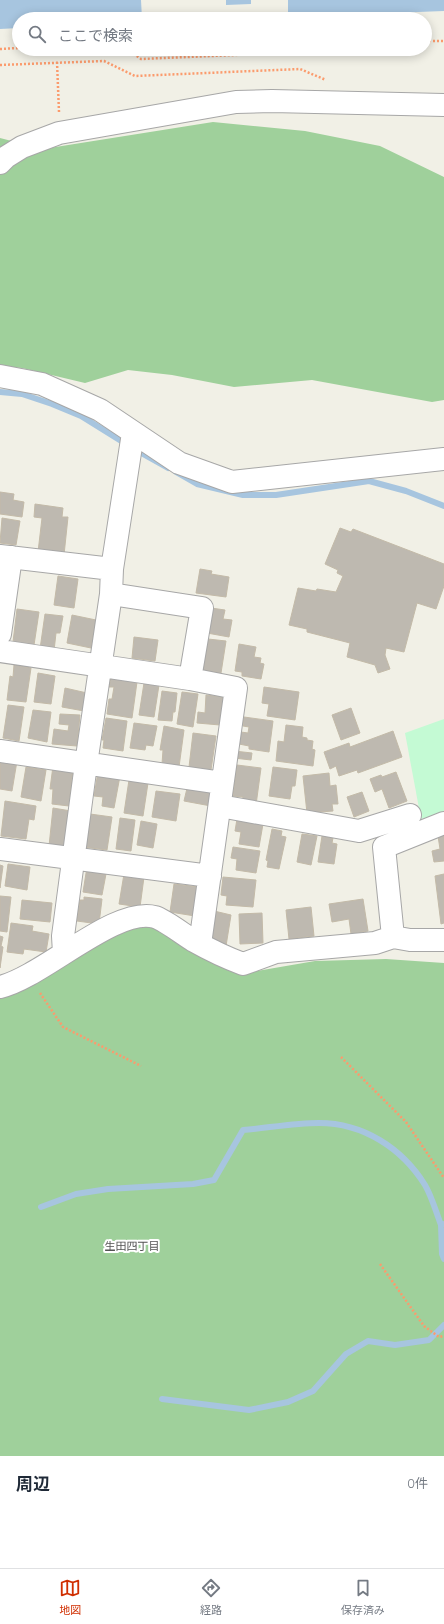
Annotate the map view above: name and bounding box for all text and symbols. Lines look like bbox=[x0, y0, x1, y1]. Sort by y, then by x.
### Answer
search box bbox=[12, 12, 432, 56]
icon: search bbox=[26, 23, 48, 45]
text: ここで検索 bbox=[58, 26, 133, 45]
district label: 生田四丁目 bbox=[105, 1239, 160, 1253]
text: 周辺 bbox=[16, 1473, 50, 1494]
text: 0件 bbox=[407, 1475, 428, 1491]
tab: 地図 bbox=[59, 1577, 81, 1617]
tab: 経路 bbox=[200, 1577, 222, 1617]
tab: 保存済み bbox=[341, 1577, 385, 1617]

